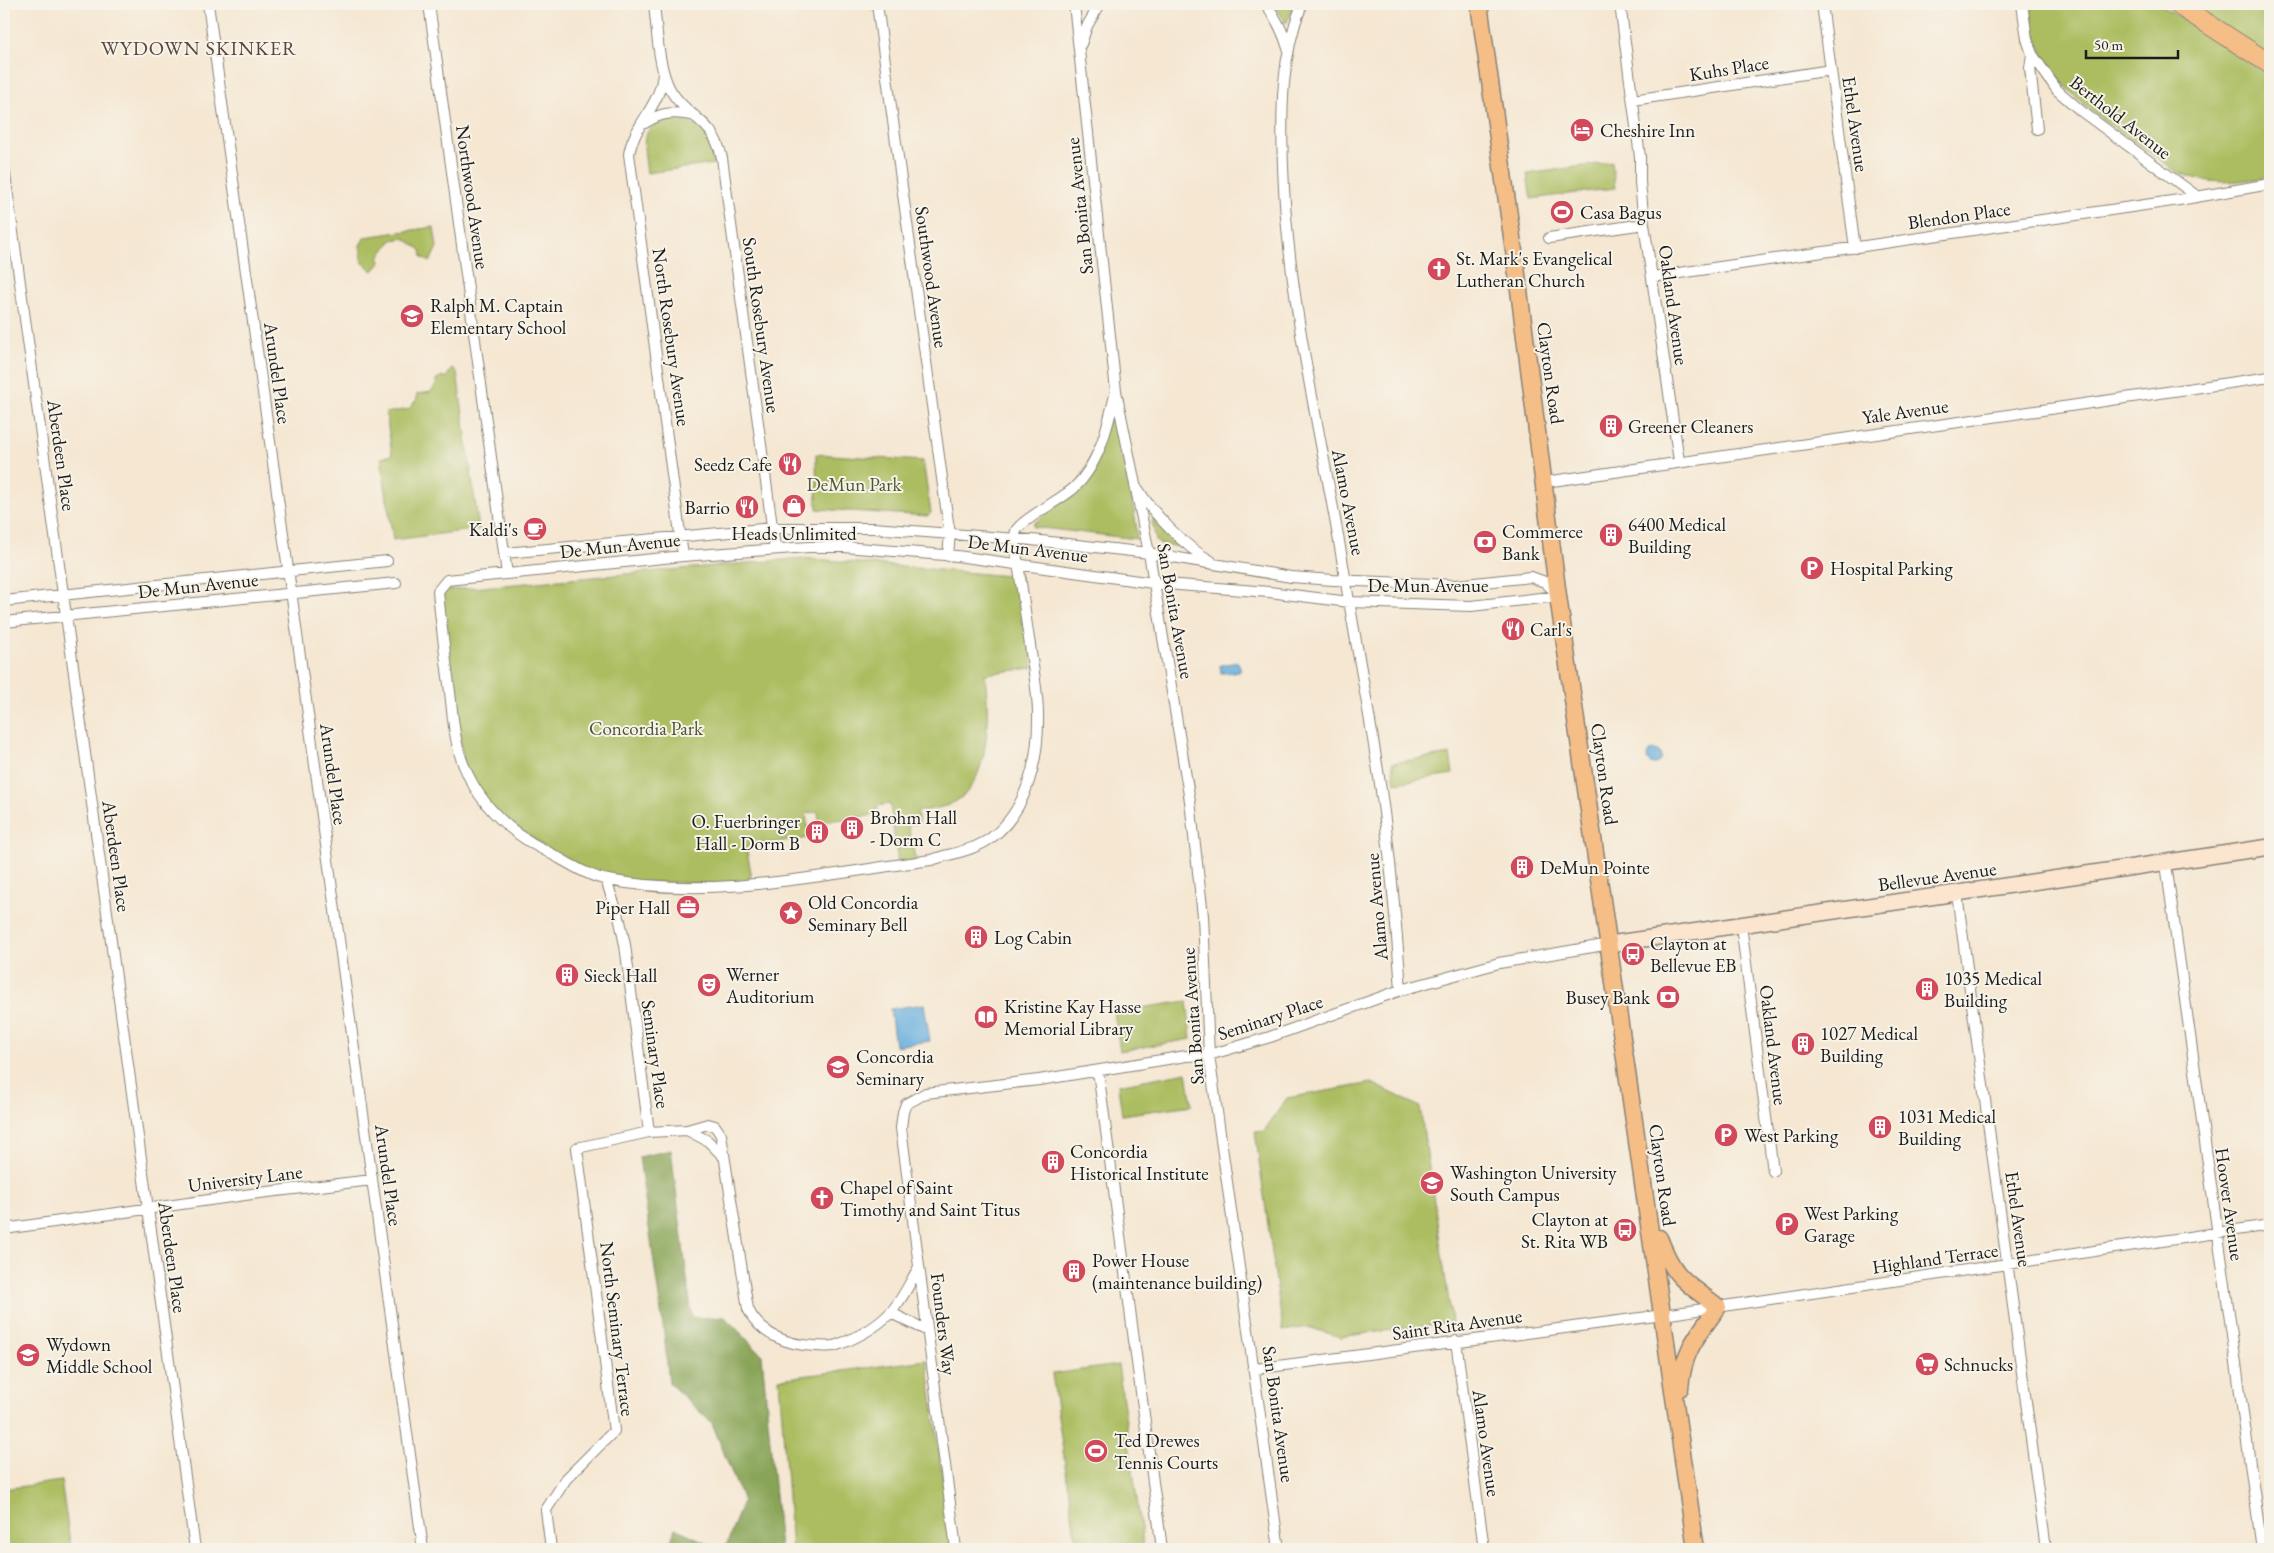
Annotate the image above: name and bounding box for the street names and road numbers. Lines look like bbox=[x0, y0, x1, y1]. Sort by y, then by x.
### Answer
street label: Kuhs Place bbox=[1688, 50, 1771, 87]
street label: Berthold Avenue bbox=[2065, 70, 2177, 165]
street label: Ethel Avenue bbox=[1836, 75, 1875, 174]
street label: Northwood Avenue bbox=[450, 123, 495, 271]
street label: San Bonita Avenue bbox=[1060, 136, 1099, 276]
street label: Blendon Place bbox=[1906, 196, 2012, 235]
street label: Southwood Avenue bbox=[909, 205, 954, 350]
street label: South Rosebury Avenue bbox=[737, 236, 786, 415]
street label: Oakland Avenue bbox=[1653, 243, 1694, 367]
street label: North Rosebury Avenue bbox=[647, 246, 696, 428]
street label: Arundel Place bbox=[258, 320, 297, 425]
street label: Clayton Road bbox=[1531, 320, 1570, 426]
street label: Yale Avenue bbox=[1860, 393, 1950, 430]
street label: Aberdeen Place bbox=[41, 397, 82, 512]
street label: Alamo Avenue bbox=[1326, 446, 1371, 557]
street label: De Mun Avenue bbox=[559, 527, 682, 564]
street label: De Mun Avenue bbox=[966, 529, 1090, 568]
street label: San Bonita Avenue bbox=[1151, 541, 1200, 681]
street label: De Mun Avenue bbox=[137, 567, 260, 604]
street label: De Mun Avenue bbox=[1367, 573, 1489, 598]
street label: Arundel Place bbox=[314, 721, 353, 826]
street label: Clayton Road bbox=[1585, 721, 1624, 827]
street label: Aberdeen Place bbox=[96, 798, 137, 913]
street label: Alamo Avenue bbox=[1359, 852, 1394, 963]
street label: Bellevue Avenue bbox=[1876, 856, 1998, 897]
street label: San Bonita Avenue bbox=[1175, 947, 1210, 1085]
street label: Oakland Avenue bbox=[1754, 983, 1793, 1107]
street label: Seminary Place bbox=[1214, 989, 1326, 1046]
street label: Seminary Place bbox=[636, 998, 675, 1110]
street label: Arundel Place bbox=[369, 1122, 408, 1227]
street label: Clayton Road bbox=[1643, 1122, 1682, 1228]
street label: Hoover Avenue bbox=[2209, 1146, 2250, 1262]
street label: University Lane bbox=[186, 1159, 304, 1198]
street label: Ethel Avenue bbox=[1999, 1170, 2038, 1269]
street label: Aberdeen Place bbox=[152, 1199, 193, 1314]
street label: Highland Terrace bbox=[1871, 1237, 2000, 1280]
street label: North Seminary Terrace bbox=[594, 1241, 641, 1418]
street label: Founders Way bbox=[925, 1271, 962, 1377]
street label: Saint Rita Avenue bbox=[1390, 1303, 1524, 1346]
street label: San Bonita Avenue bbox=[1257, 1344, 1300, 1484]
street label: Alamo Avenue bbox=[1466, 1387, 1506, 1498]

